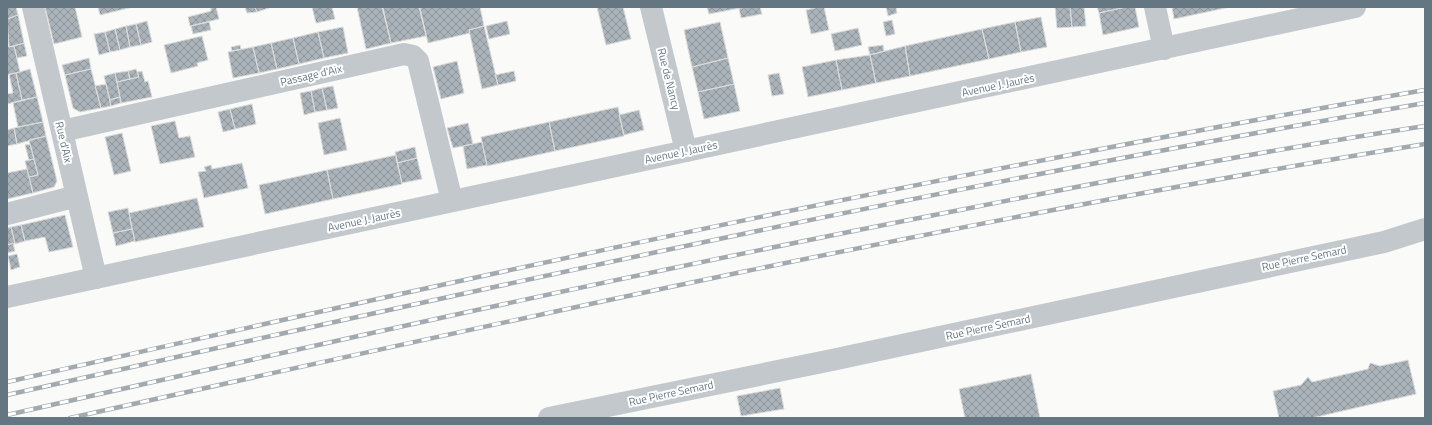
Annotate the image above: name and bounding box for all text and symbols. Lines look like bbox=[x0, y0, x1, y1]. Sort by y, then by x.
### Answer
street label: Rue de Nancy bbox=[654, 46, 685, 112]
street label: Passage d'Aix bbox=[279, 60, 343, 90]
street label: Avenue J. Jaurès bbox=[960, 70, 1036, 100]
street label: Rue d'Aix bbox=[51, 120, 77, 164]
street label: Avenue J. Jaurès bbox=[643, 137, 719, 167]
street label: Avenue J. Jaurès bbox=[326, 205, 402, 235]
street label: Rue Pierre Semard bbox=[1260, 241, 1348, 275]
street label: Rue Pierre Semard bbox=[944, 310, 1032, 344]
street label: Rue Pierre Semard bbox=[627, 376, 715, 410]

